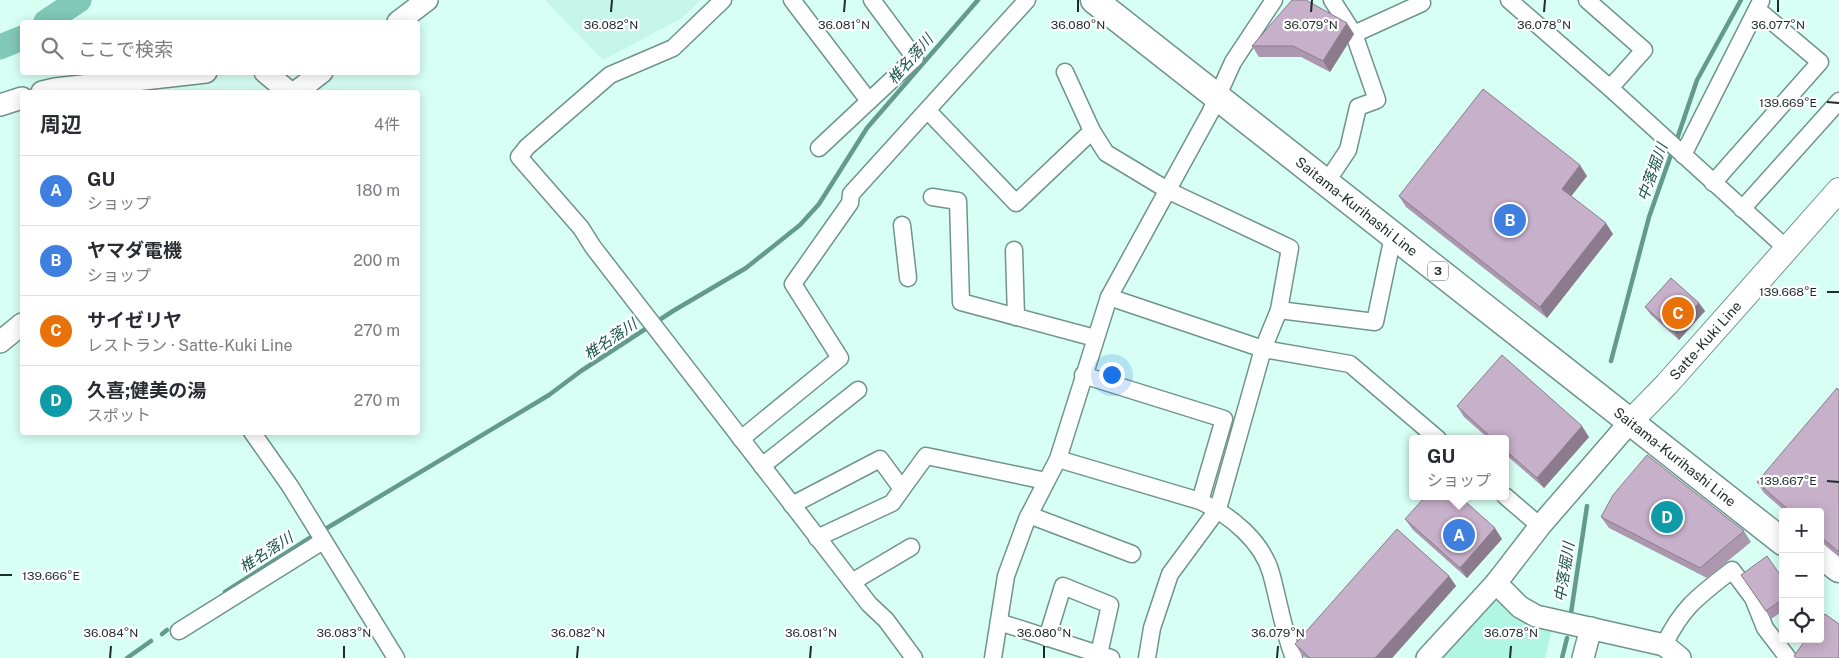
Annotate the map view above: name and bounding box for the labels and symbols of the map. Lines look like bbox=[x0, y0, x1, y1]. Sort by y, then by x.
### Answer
text: 36.082°N bbox=[584, 18, 638, 32]
text: 36.081°N bbox=[818, 18, 870, 32]
text: 36.080°N bbox=[1051, 18, 1105, 32]
text: 36.079°N bbox=[1284, 18, 1338, 32]
text: 36.078°N bbox=[1517, 18, 1571, 32]
text: 36.077°N bbox=[1751, 18, 1805, 32]
water label: 椎名落川 bbox=[884, 29, 937, 87]
text: 139.669°E bbox=[1759, 96, 1817, 110]
water label: 中落堀川 bbox=[1634, 139, 1671, 203]
street label: Saitama-Kurihashi Line bbox=[1292, 154, 1421, 259]
pin: B bbox=[1494, 201, 1526, 239]
road number: 3 bbox=[1428, 262, 1448, 280]
text: 139.668°E bbox=[1759, 285, 1817, 299]
pin: C bbox=[1662, 294, 1694, 332]
street label: Satte-Kuki Line bbox=[1666, 298, 1745, 383]
water label: 椎名落川 bbox=[580, 314, 641, 363]
your location bbox=[1099, 362, 1125, 388]
street label: Saitama-Kurihashi Line bbox=[1611, 404, 1739, 510]
text: 139.667°E bbox=[1759, 474, 1817, 488]
pin: D bbox=[1651, 498, 1683, 536]
pin: A bbox=[1443, 516, 1475, 554]
water label: 椎名落川 bbox=[236, 527, 297, 575]
water label: 中落堀川 bbox=[1551, 539, 1577, 603]
text: 139.666°E bbox=[22, 569, 80, 583]
text: 36.084°N bbox=[84, 626, 138, 640]
text: 36.083°N bbox=[317, 626, 371, 640]
text: 36.082°N bbox=[551, 626, 605, 640]
text: 36.081°N bbox=[785, 626, 837, 640]
text: 36.080°N bbox=[1017, 626, 1071, 640]
text: 36.079°N bbox=[1251, 626, 1305, 640]
text: 36.078°N bbox=[1484, 626, 1538, 640]

